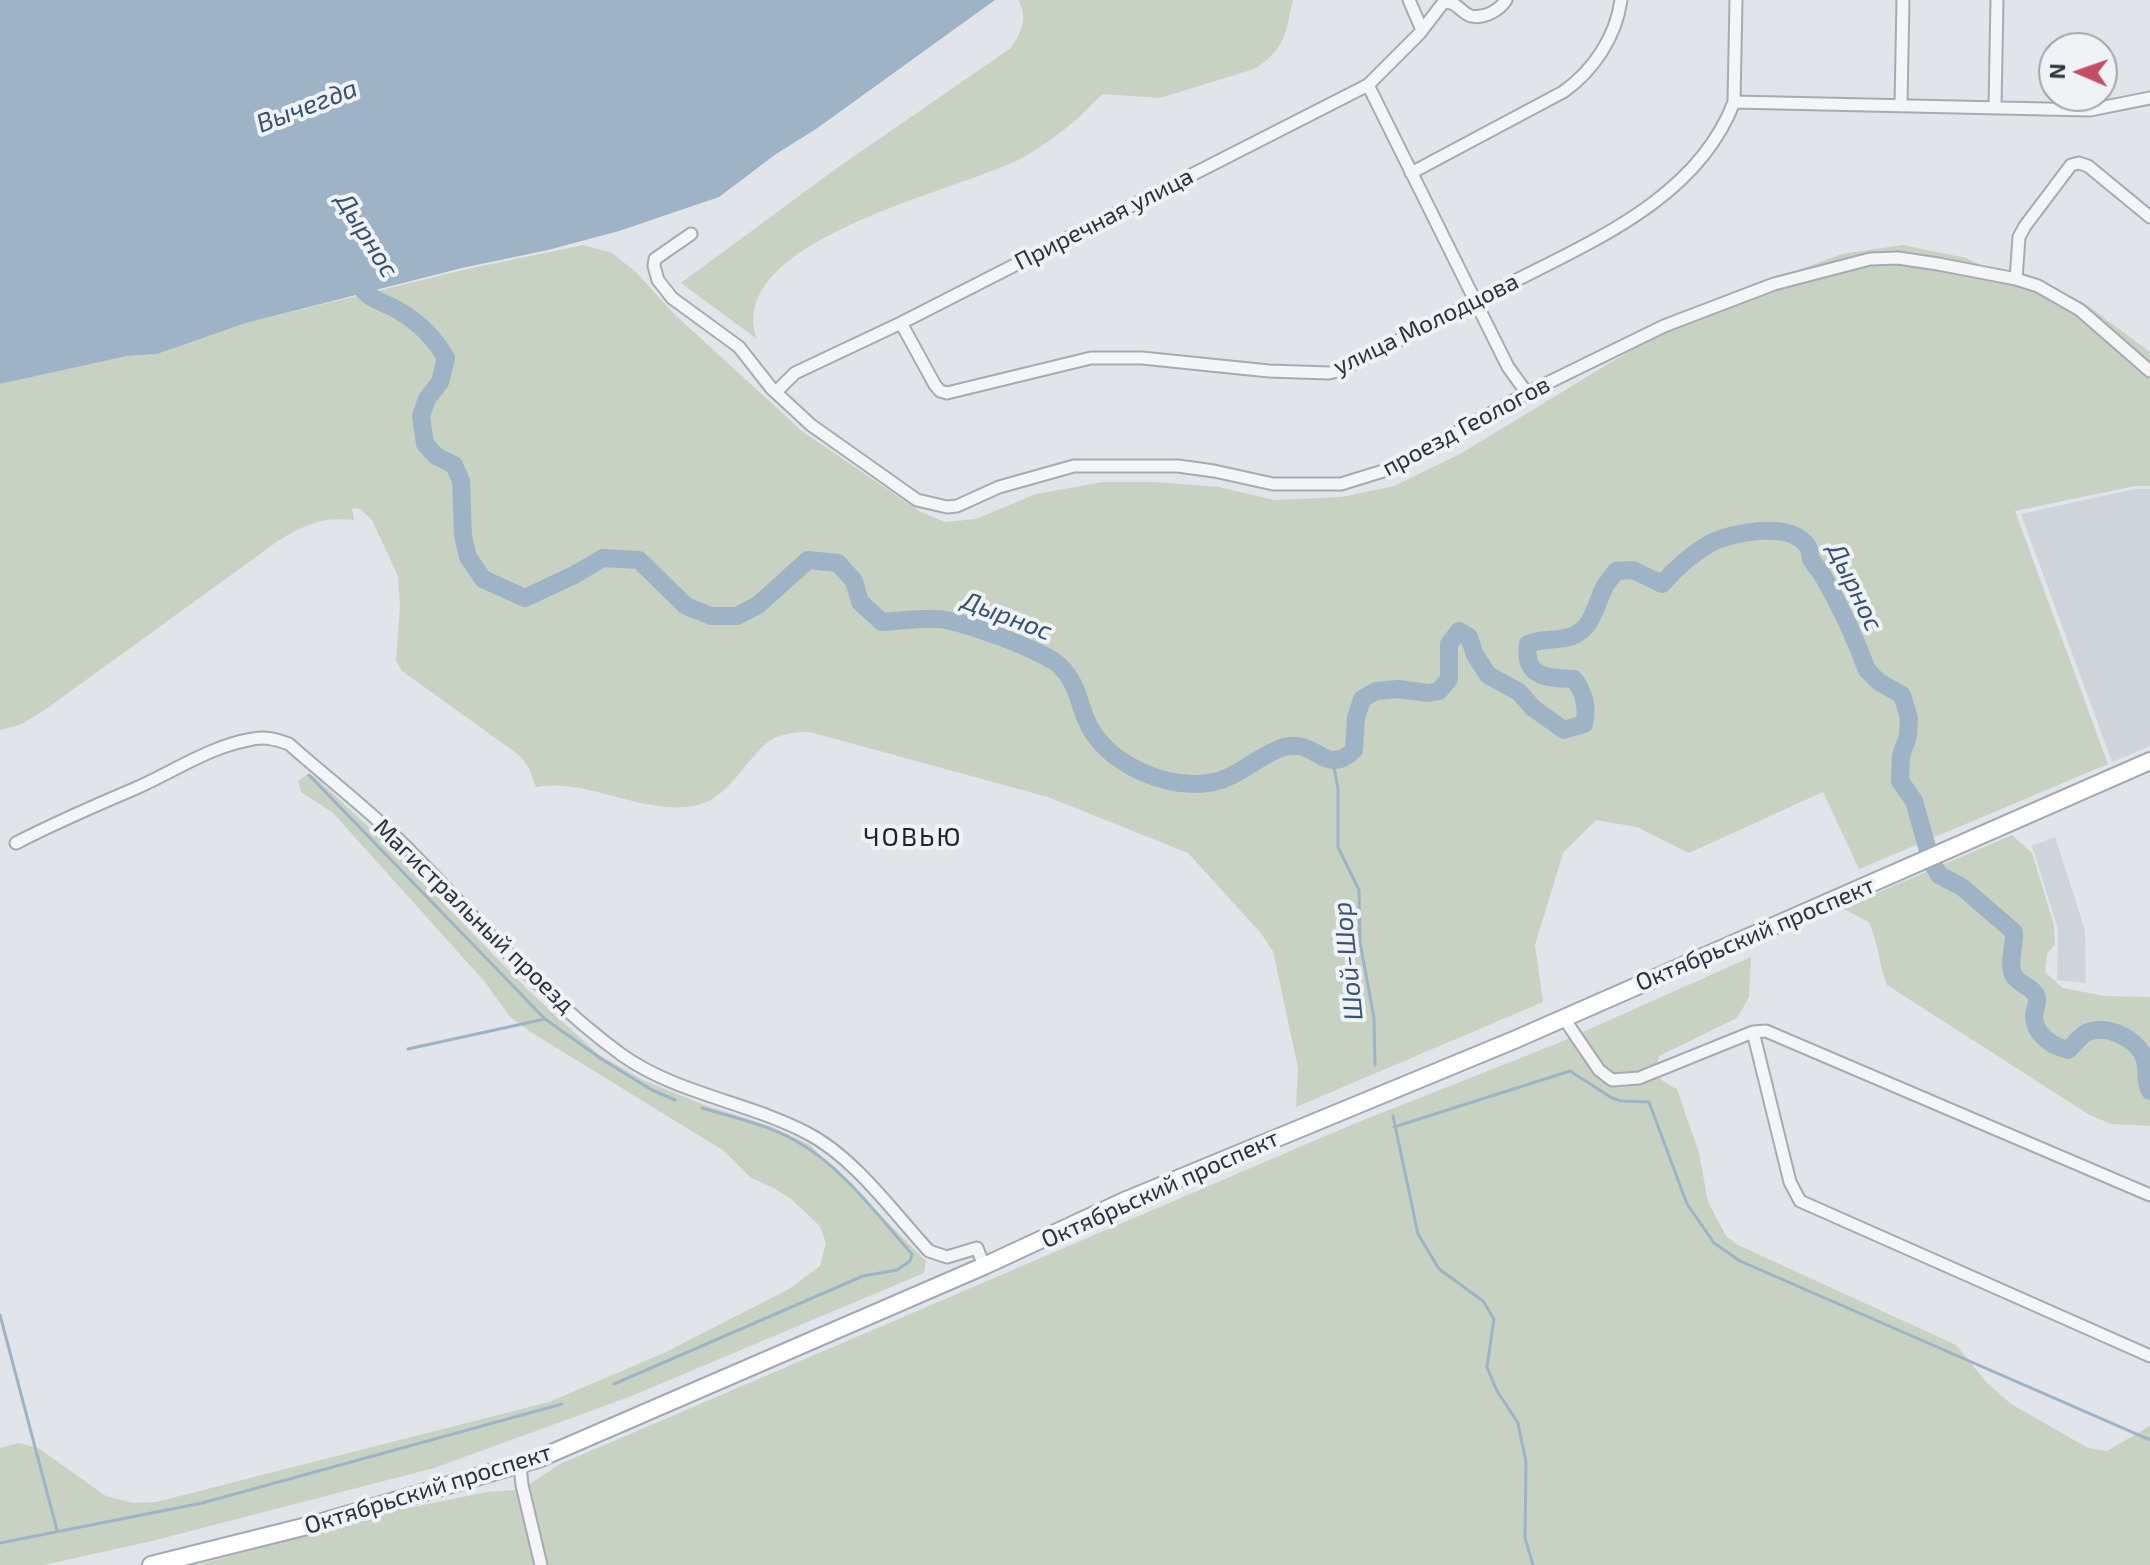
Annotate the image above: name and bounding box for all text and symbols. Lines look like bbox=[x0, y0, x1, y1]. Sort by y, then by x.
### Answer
north arrow bbox=[2038, 32, 2118, 112]
text: N bbox=[2043, 63, 2069, 80]
water label: Вычегда bbox=[252, 73, 362, 139]
street label: Приречная улица bbox=[1010, 162, 1198, 276]
water label: Дырнос bbox=[329, 187, 405, 283]
street label: улица Молодцова bbox=[1329, 267, 1523, 381]
street label: проезд Геологов bbox=[1377, 370, 1555, 482]
water label: Дырнос bbox=[1820, 538, 1890, 636]
water label: Дырнос bbox=[958, 585, 1056, 647]
street label: Магистральный проезд bbox=[368, 813, 580, 1019]
district label: ЧОВЬЮ bbox=[863, 821, 963, 853]
street label: Октябрьский проспект bbox=[1631, 871, 1879, 997]
water label: Шой-Шор bbox=[1326, 900, 1370, 1022]
street label: Октябрьский проспект bbox=[1037, 1124, 1283, 1254]
street label: Октябрьский проспект bbox=[301, 1438, 555, 1540]

